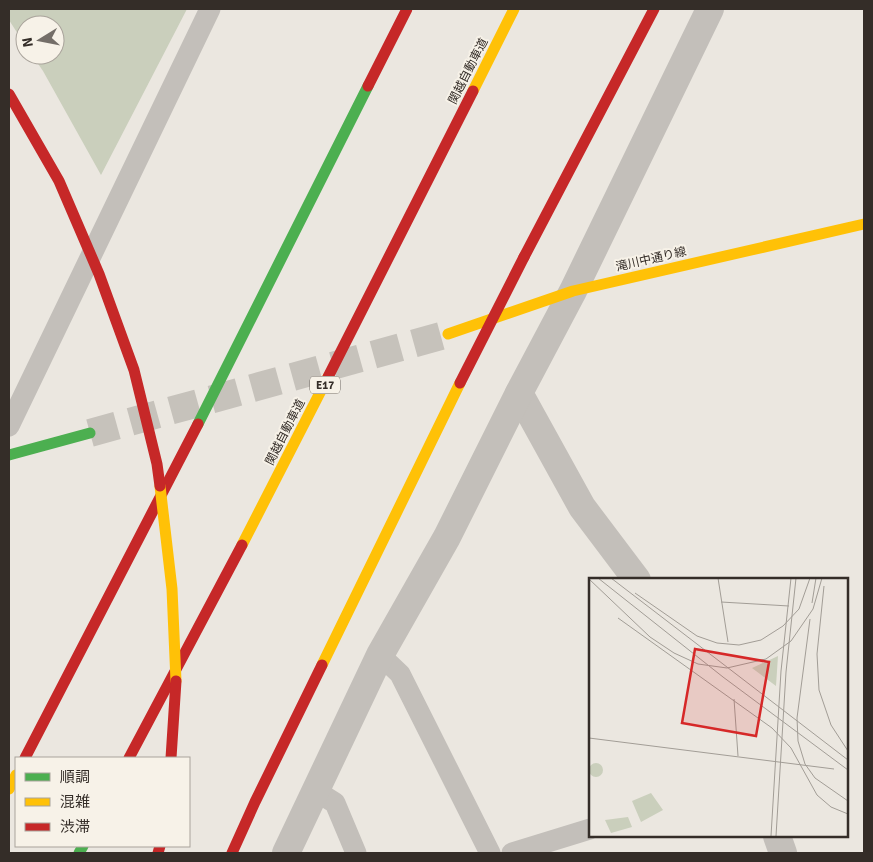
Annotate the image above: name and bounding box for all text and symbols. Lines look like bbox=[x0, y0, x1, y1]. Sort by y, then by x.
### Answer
north arrow bbox=[15, 15, 65, 65]
text: N bbox=[18, 36, 37, 48]
street label: 関越自動車道 bbox=[445, 36, 491, 107]
street label: 滝川中通り線 bbox=[614, 244, 688, 275]
road number: E17 bbox=[310, 376, 340, 394]
street label: 関越自動車道 bbox=[262, 397, 308, 468]
inset map bbox=[589, 578, 848, 837]
legend bbox=[15, 757, 190, 847]
text: 順調 bbox=[60, 768, 90, 786]
text: 混雑 bbox=[60, 793, 90, 811]
text: 渋滞 bbox=[60, 818, 90, 836]

